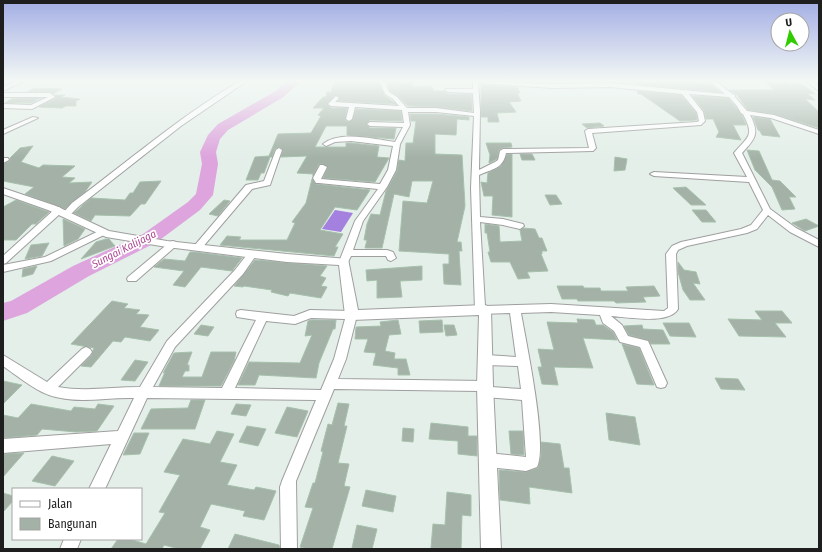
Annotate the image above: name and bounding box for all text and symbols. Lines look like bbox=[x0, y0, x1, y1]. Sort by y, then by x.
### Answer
north arrow bbox=[770, 12, 810, 52]
text: U bbox=[785, 16, 793, 29]
water label: Sungai Kalijaga bbox=[89, 227, 159, 271]
legend bbox=[12, 488, 142, 540]
text: Jalan bbox=[48, 497, 72, 511]
text: Bangunan bbox=[48, 517, 97, 531]

